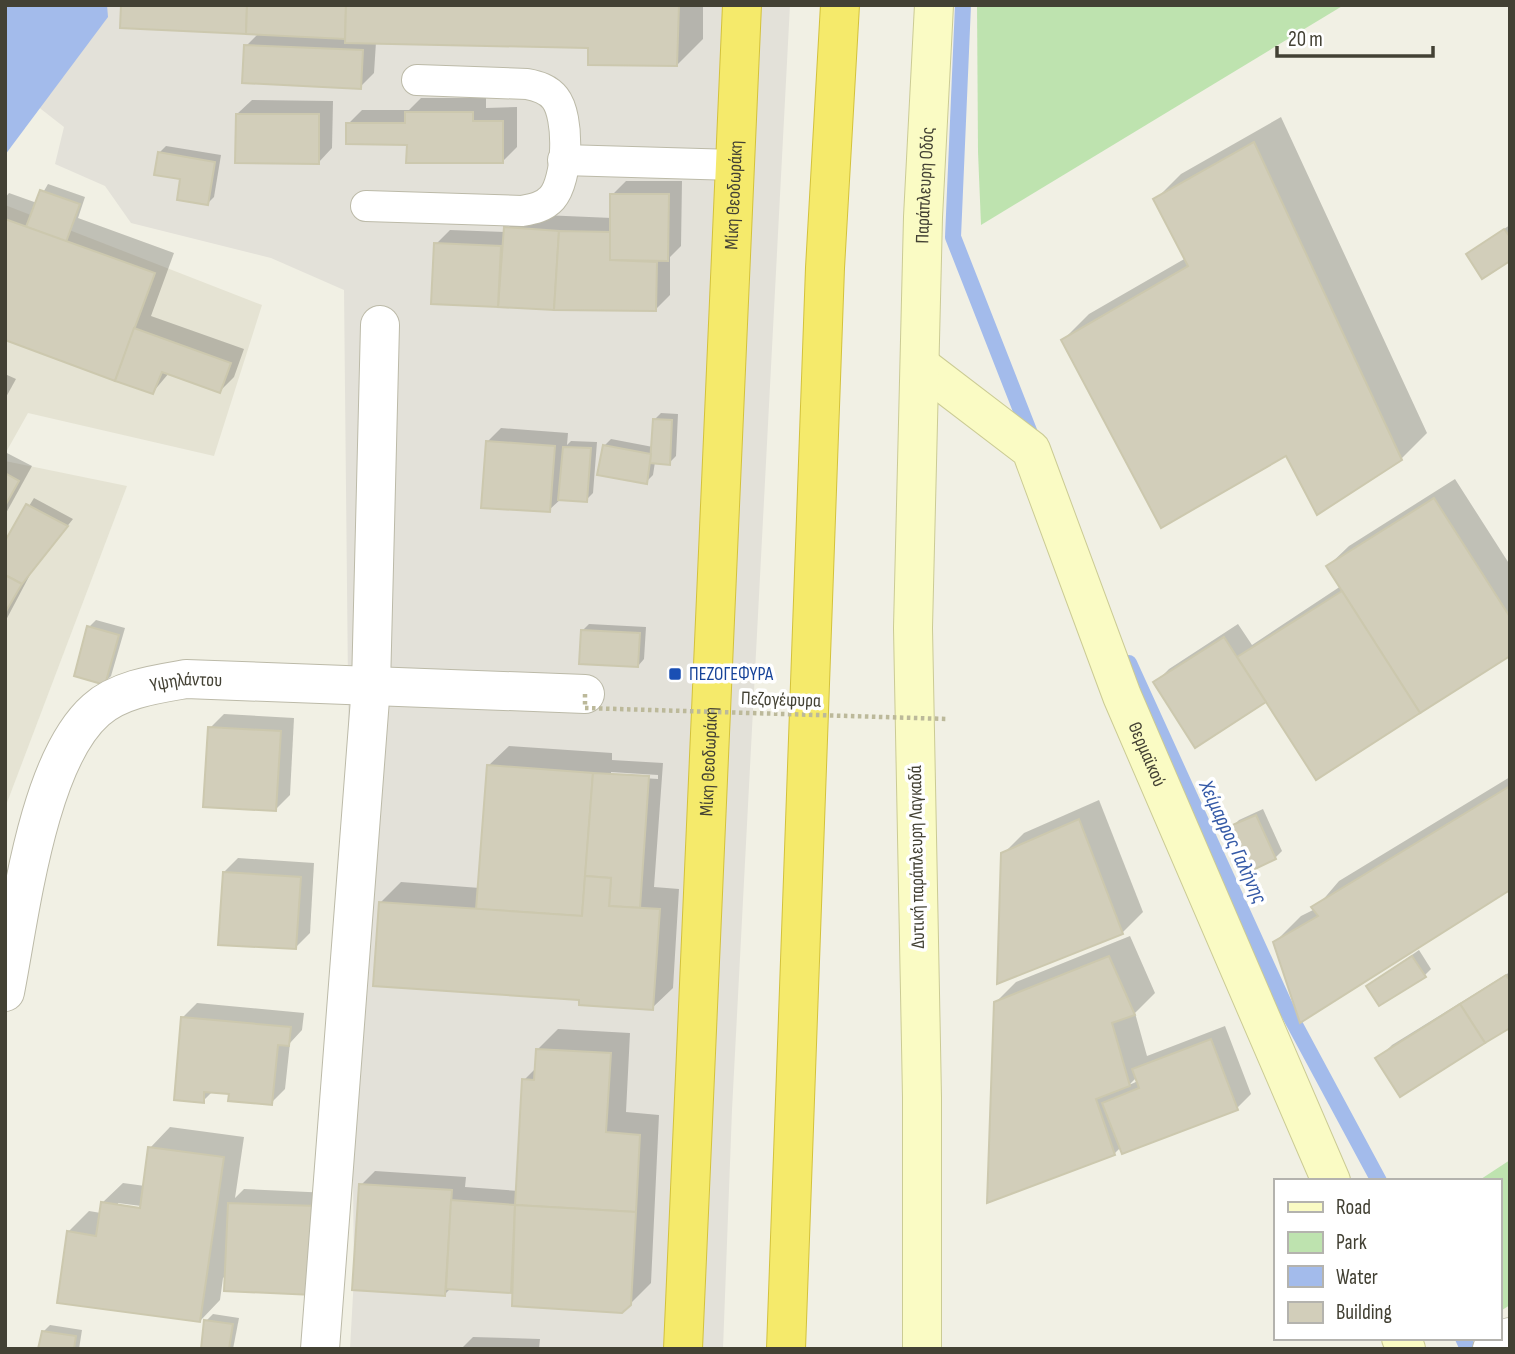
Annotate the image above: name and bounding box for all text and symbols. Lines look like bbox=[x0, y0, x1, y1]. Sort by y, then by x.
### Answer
scale bar bbox=[1277, 14, 1433, 58]
text: 20 m bbox=[1288, 27, 1323, 52]
street label: Παράπλευρη Οδός bbox=[911, 126, 939, 244]
street label: Μίκη Θεοδωράκη bbox=[720, 140, 748, 250]
place label: ΠΕΖΟΓΕΦΥΡΑ bbox=[689, 663, 774, 686]
marker: ΠΕΖΟΓΕΦΥΡΑ bbox=[667, 666, 683, 682]
street label: Υψηλάντου bbox=[148, 667, 223, 697]
street label: Πεζογέφυρα bbox=[741, 687, 821, 713]
street label: Μίκη Θεοδωράκη bbox=[695, 706, 723, 817]
street label: Θερμαϊκού bbox=[1123, 718, 1171, 790]
street label: Δυτική παράπλευρη Λαγκαδά bbox=[904, 765, 930, 949]
water label: Χείμαρρος Γαλήνης bbox=[1193, 775, 1273, 908]
legend bbox=[1274, 1179, 1501, 1340]
text: Road bbox=[1336, 1195, 1371, 1220]
text: Park bbox=[1336, 1230, 1367, 1255]
text: Water bbox=[1336, 1265, 1378, 1290]
text: Building bbox=[1336, 1300, 1392, 1325]

